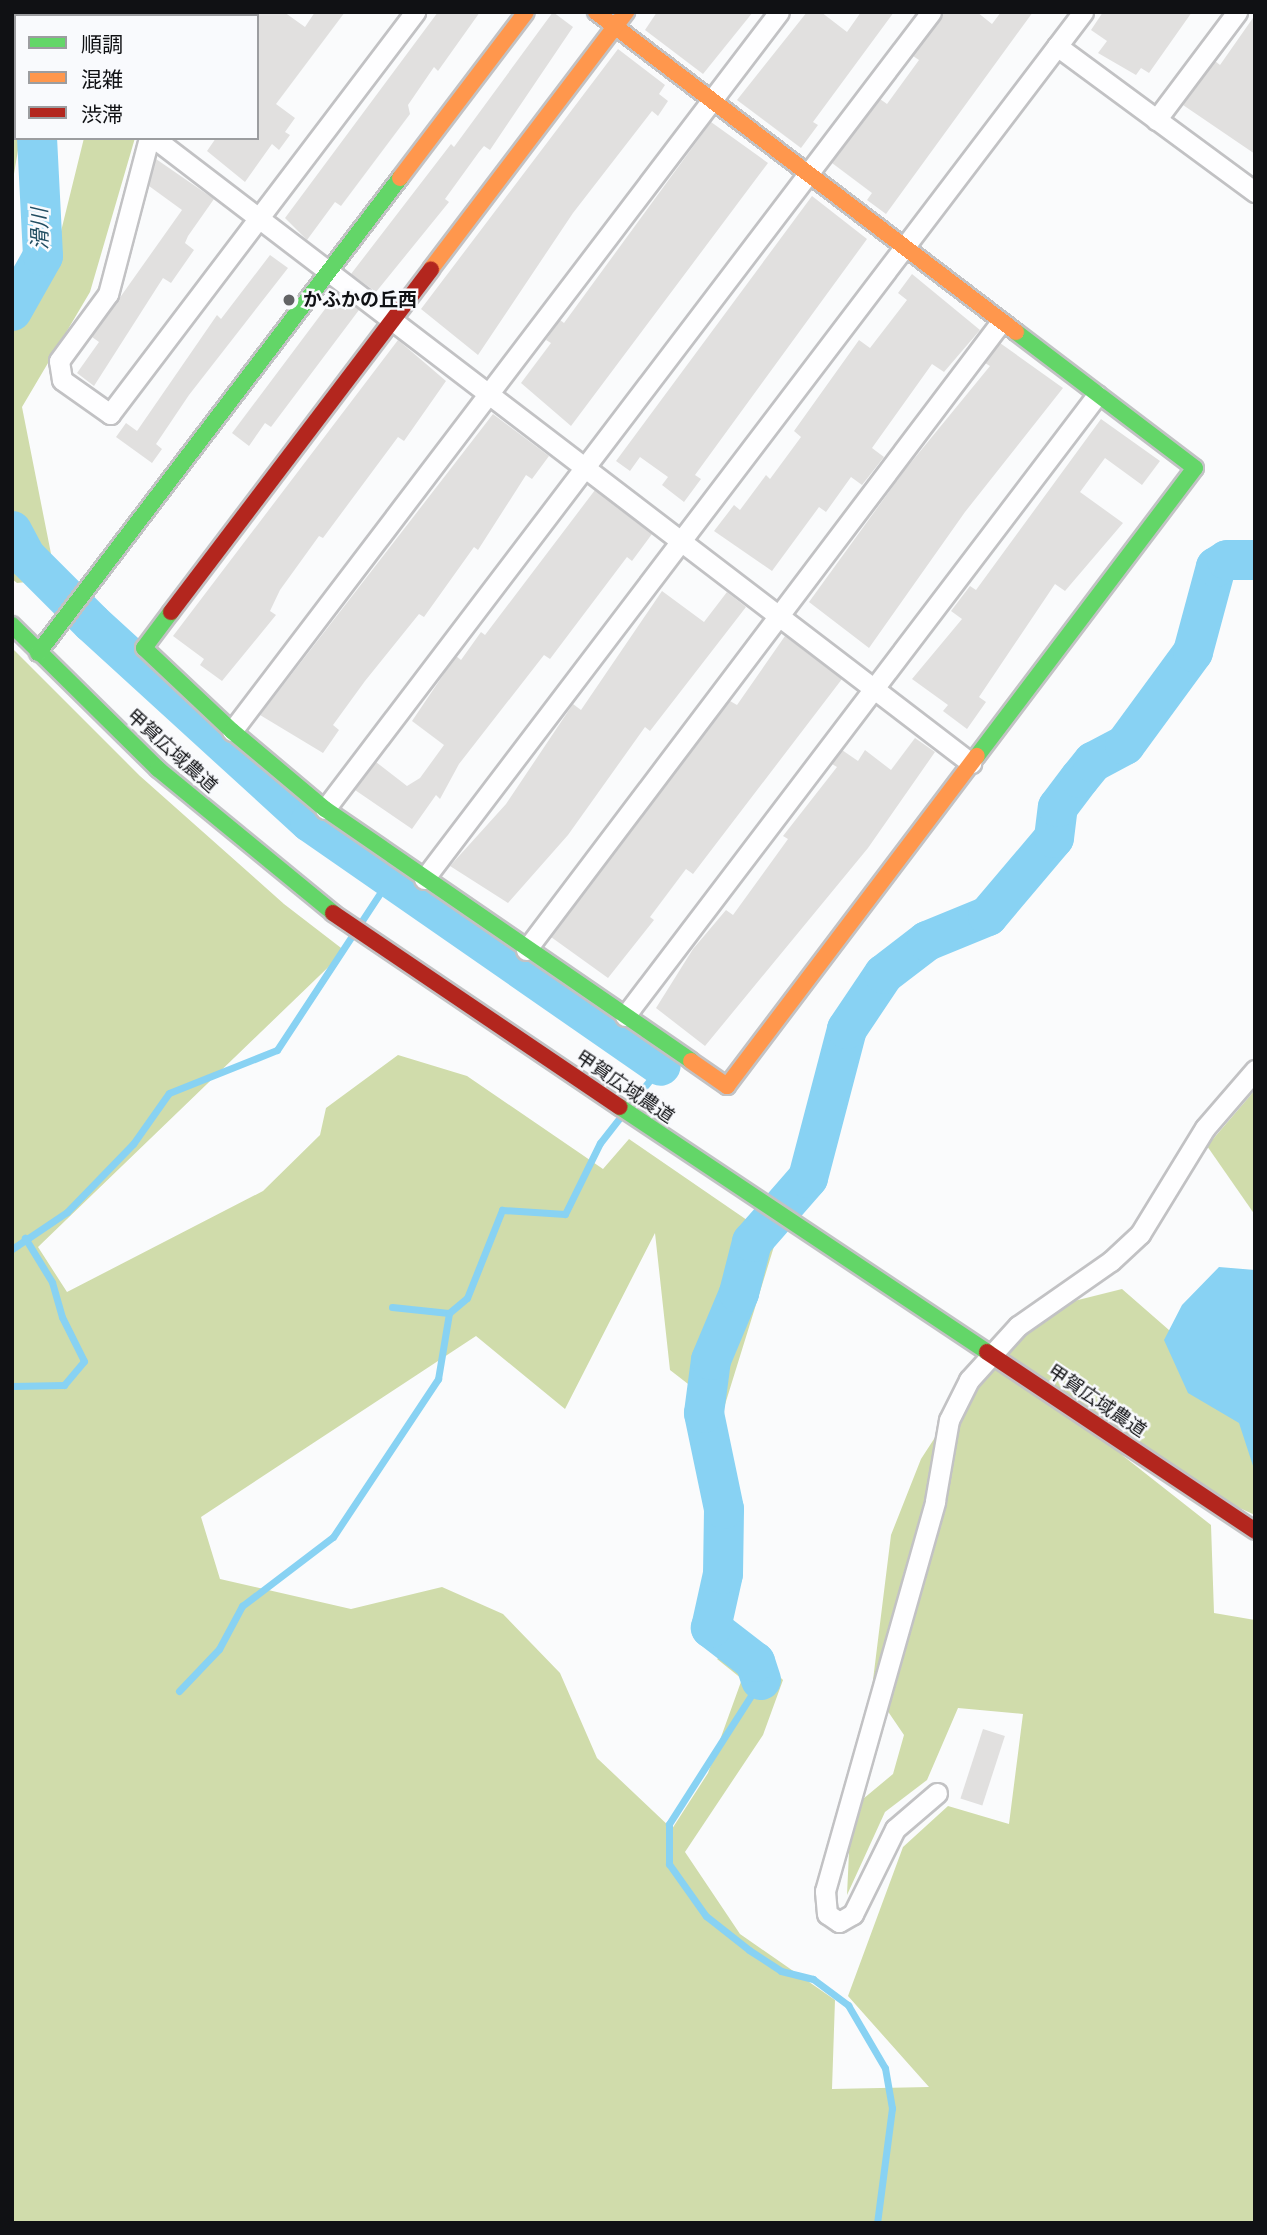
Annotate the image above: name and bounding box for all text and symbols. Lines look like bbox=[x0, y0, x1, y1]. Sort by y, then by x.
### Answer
legend bbox=[14, 14, 259, 140]
text: 順調 bbox=[81, 33, 123, 57]
text: 混雑 bbox=[81, 68, 123, 92]
text: 渋滞 bbox=[81, 103, 123, 127]
water label: 滑川 bbox=[27, 208, 53, 250]
place label: かふかの丘西 bbox=[303, 289, 417, 311]
marker: かふかの丘西 bbox=[281, 292, 297, 308]
street label: 甲賀広域農道 bbox=[122, 704, 222, 798]
street label: 甲賀広域農道 bbox=[571, 1046, 679, 1128]
street label: 甲賀広域農道 bbox=[1043, 1360, 1151, 1442]

